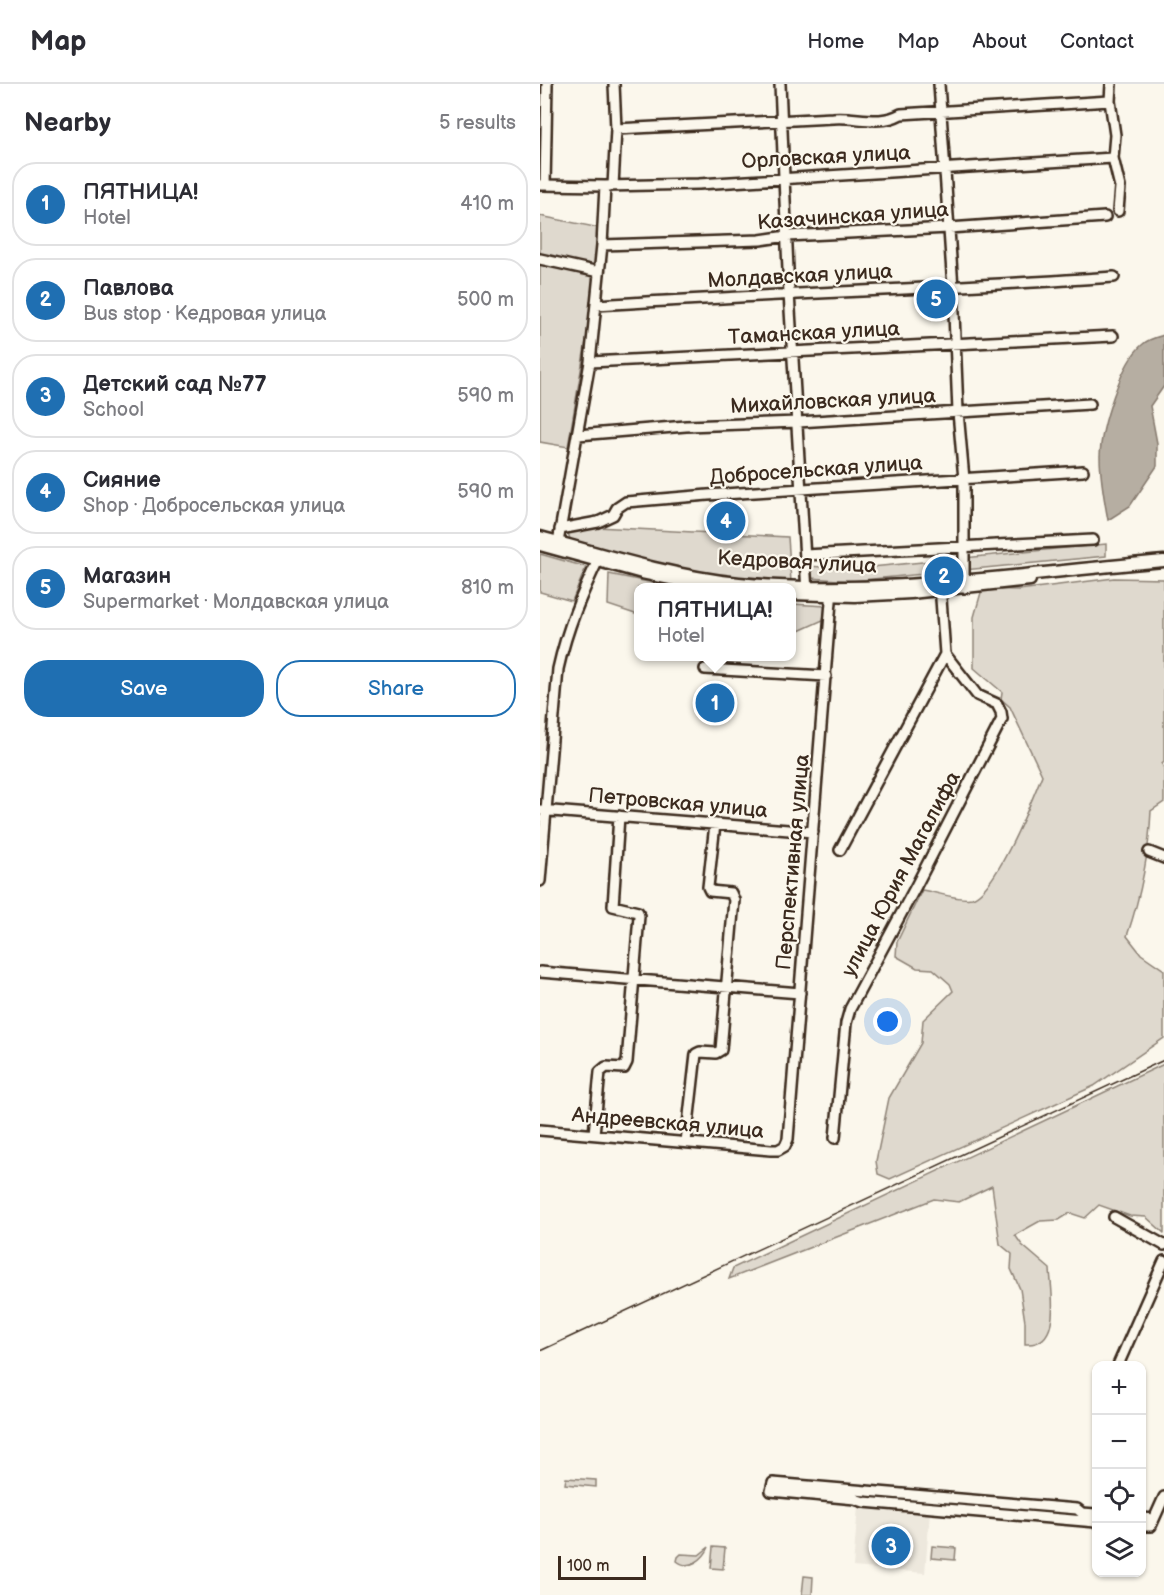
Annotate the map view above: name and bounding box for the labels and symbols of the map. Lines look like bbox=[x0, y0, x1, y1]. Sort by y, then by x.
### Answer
street label: Орловская улица bbox=[741, 140, 912, 174]
street label: Казачинская улица bbox=[756, 197, 950, 235]
street label: Молдавская улица bbox=[707, 259, 894, 293]
pin: 5 bbox=[916, 276, 956, 322]
street label: Таманская улица bbox=[728, 316, 901, 350]
street label: Михайловская улица bbox=[730, 383, 937, 419]
street label: Добросельская улица bbox=[709, 450, 924, 490]
pin: 4 bbox=[706, 498, 746, 544]
street label: Кедровая улица bbox=[717, 545, 878, 579]
pin: 2 bbox=[924, 554, 964, 598]
pin: 1 bbox=[696, 680, 735, 726]
street label: Перспективная улица bbox=[771, 752, 815, 971]
street label: улица Юрия Магалифа bbox=[836, 767, 966, 981]
street label: Петровская улица bbox=[587, 783, 769, 823]
your location bbox=[873, 1007, 902, 1036]
street label: Андреевская улица bbox=[570, 1102, 766, 1144]
pin: 3 bbox=[872, 1524, 910, 1568]
scale bar bbox=[558, 1553, 646, 1580]

